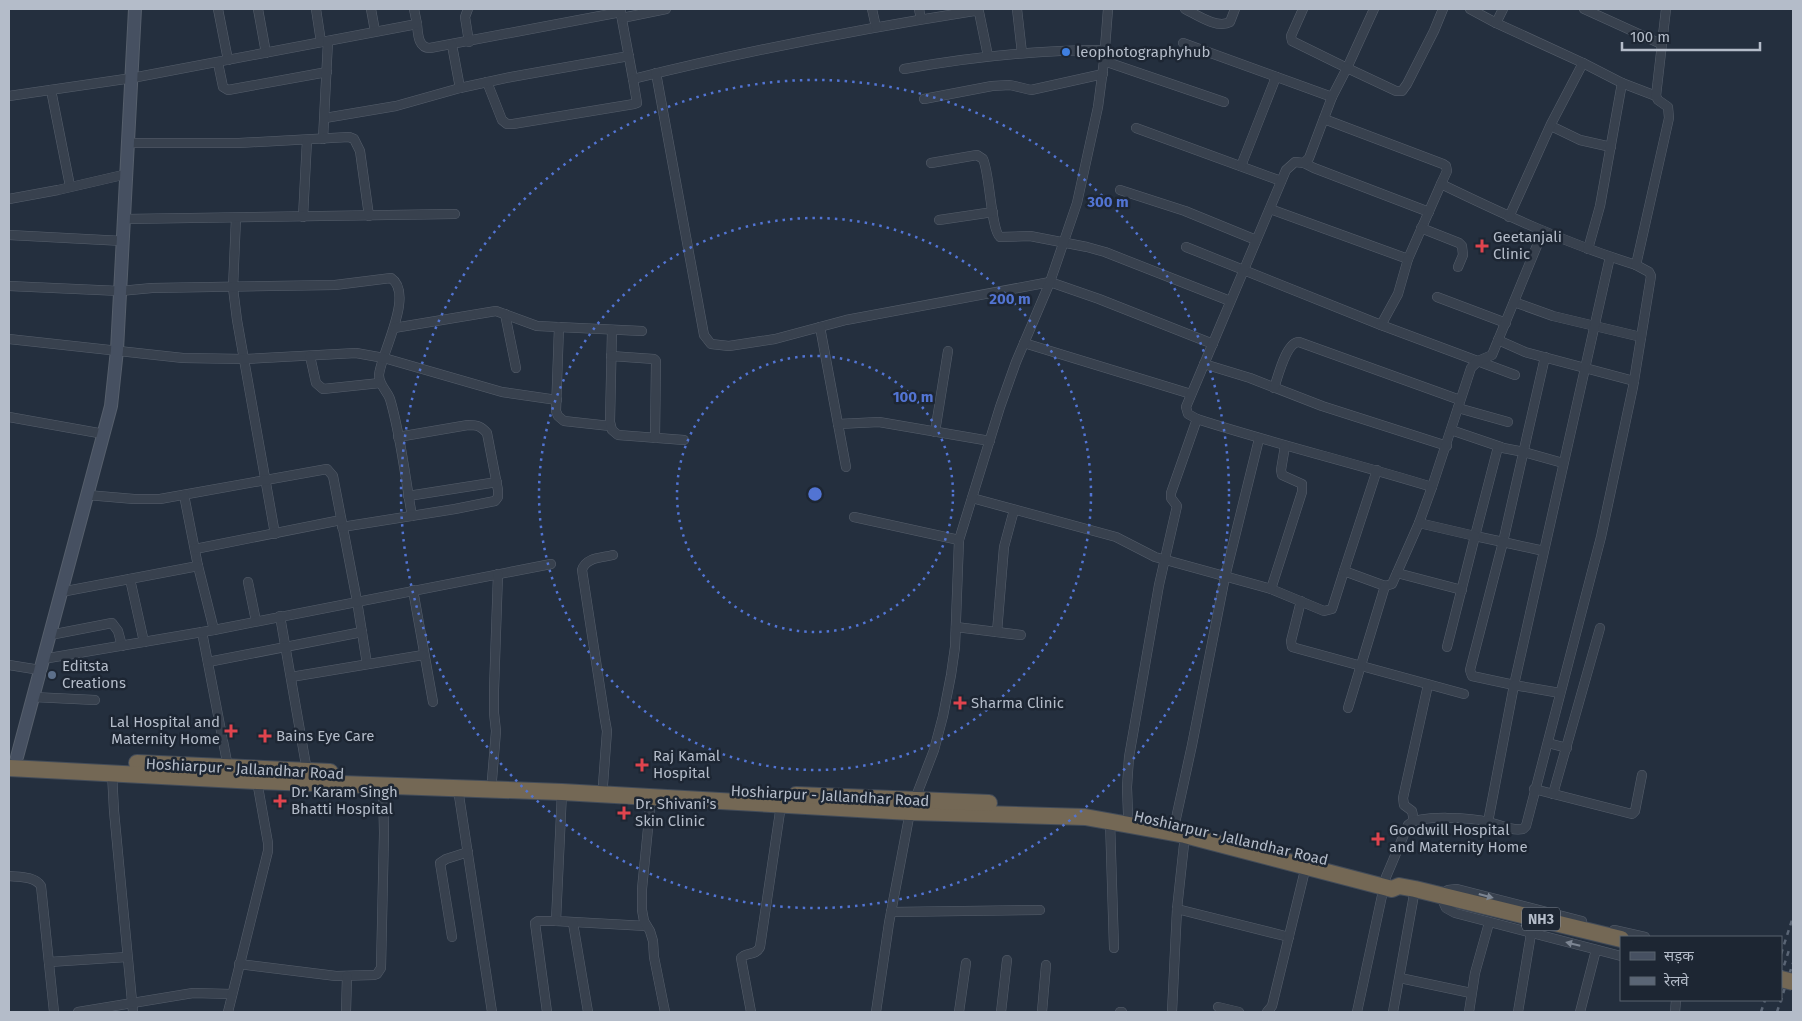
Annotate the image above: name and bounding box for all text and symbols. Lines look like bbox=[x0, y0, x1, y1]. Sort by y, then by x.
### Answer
scale bar bbox=[1622, 20, 1760, 52]
text: 100 m bbox=[1630, 28, 1670, 46]
place label: leophotographyhub bbox=[1076, 43, 1210, 61]
marker: leophotographyhub bbox=[1060, 46, 1072, 58]
text: 300 m bbox=[1086, 193, 1129, 211]
place label: Geetanjali Clinic bbox=[1493, 228, 1562, 263]
marker: Geetanjali Clinic bbox=[1475, 239, 1489, 253]
text: 200 m bbox=[989, 290, 1031, 308]
text: 100 m bbox=[893, 388, 933, 406]
centre of rings bbox=[806, 485, 824, 503]
place label: Editsta Creations bbox=[62, 657, 126, 692]
marker: Editsta Creations bbox=[46, 669, 58, 681]
place label: Sharma Clinic bbox=[971, 694, 1064, 712]
marker: Sharma Clinic bbox=[953, 696, 967, 710]
place label: Lal Hospital and Maternity Home bbox=[110, 713, 220, 748]
marker: Lal Hospital and Maternity Home bbox=[224, 724, 238, 738]
place label: Bains Eye Care bbox=[276, 727, 374, 745]
marker: Bains Eye Care bbox=[258, 729, 272, 743]
place label: Raj Kamal Hospital bbox=[653, 747, 721, 782]
street label: Hoshiarpur - Jallandhar Road bbox=[145, 755, 345, 783]
marker: Raj Kamal Hospital bbox=[635, 758, 649, 772]
street label: Hoshiarpur - Jallandhar Road bbox=[730, 782, 930, 810]
place label: Dr. Karam Singh Bhatti Hospital bbox=[291, 783, 398, 818]
marker: Dr. Karam Singh Bhatti Hospital bbox=[273, 794, 287, 808]
place label: Dr. Shivani's Skin Clinic bbox=[635, 795, 716, 830]
marker: Dr. Shivani's Skin Clinic bbox=[617, 806, 631, 820]
street label: Hoshiarpur - Jallandhar Road bbox=[1132, 807, 1330, 869]
place label: Goodwill Hospital and Maternity Home bbox=[1389, 821, 1528, 856]
marker: Goodwill Hospital and Maternity Home bbox=[1371, 832, 1385, 846]
one-way arrow bbox=[1478, 892, 1493, 900]
road number: NH3 bbox=[1522, 908, 1560, 931]
legend bbox=[1620, 936, 1782, 1001]
one-way arrow bbox=[1566, 940, 1581, 948]
text: सड़क bbox=[1664, 947, 1694, 965]
text: रेलवे bbox=[1663, 972, 1689, 990]

